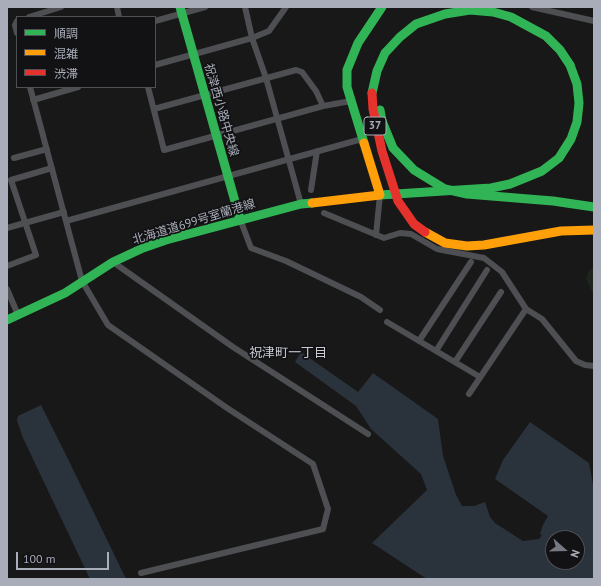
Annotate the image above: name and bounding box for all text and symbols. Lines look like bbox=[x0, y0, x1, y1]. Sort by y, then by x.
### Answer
legend bbox=[16, 16, 156, 88]
text: 順調 bbox=[54, 26, 78, 41]
text: 混雑 bbox=[54, 46, 78, 61]
street label: 祝津西小路中央線 bbox=[201, 62, 241, 158]
text: 渋滞 bbox=[54, 66, 78, 81]
road number: 37 bbox=[364, 117, 386, 135]
street label: 北海道道699号室蘭港線 bbox=[131, 196, 257, 248]
district label: 祝津町一丁目 bbox=[249, 345, 327, 361]
north arrow bbox=[545, 530, 585, 570]
scale bar bbox=[18, 544, 111, 570]
text: N bbox=[568, 548, 583, 560]
text: 100 m bbox=[23, 551, 56, 566]

